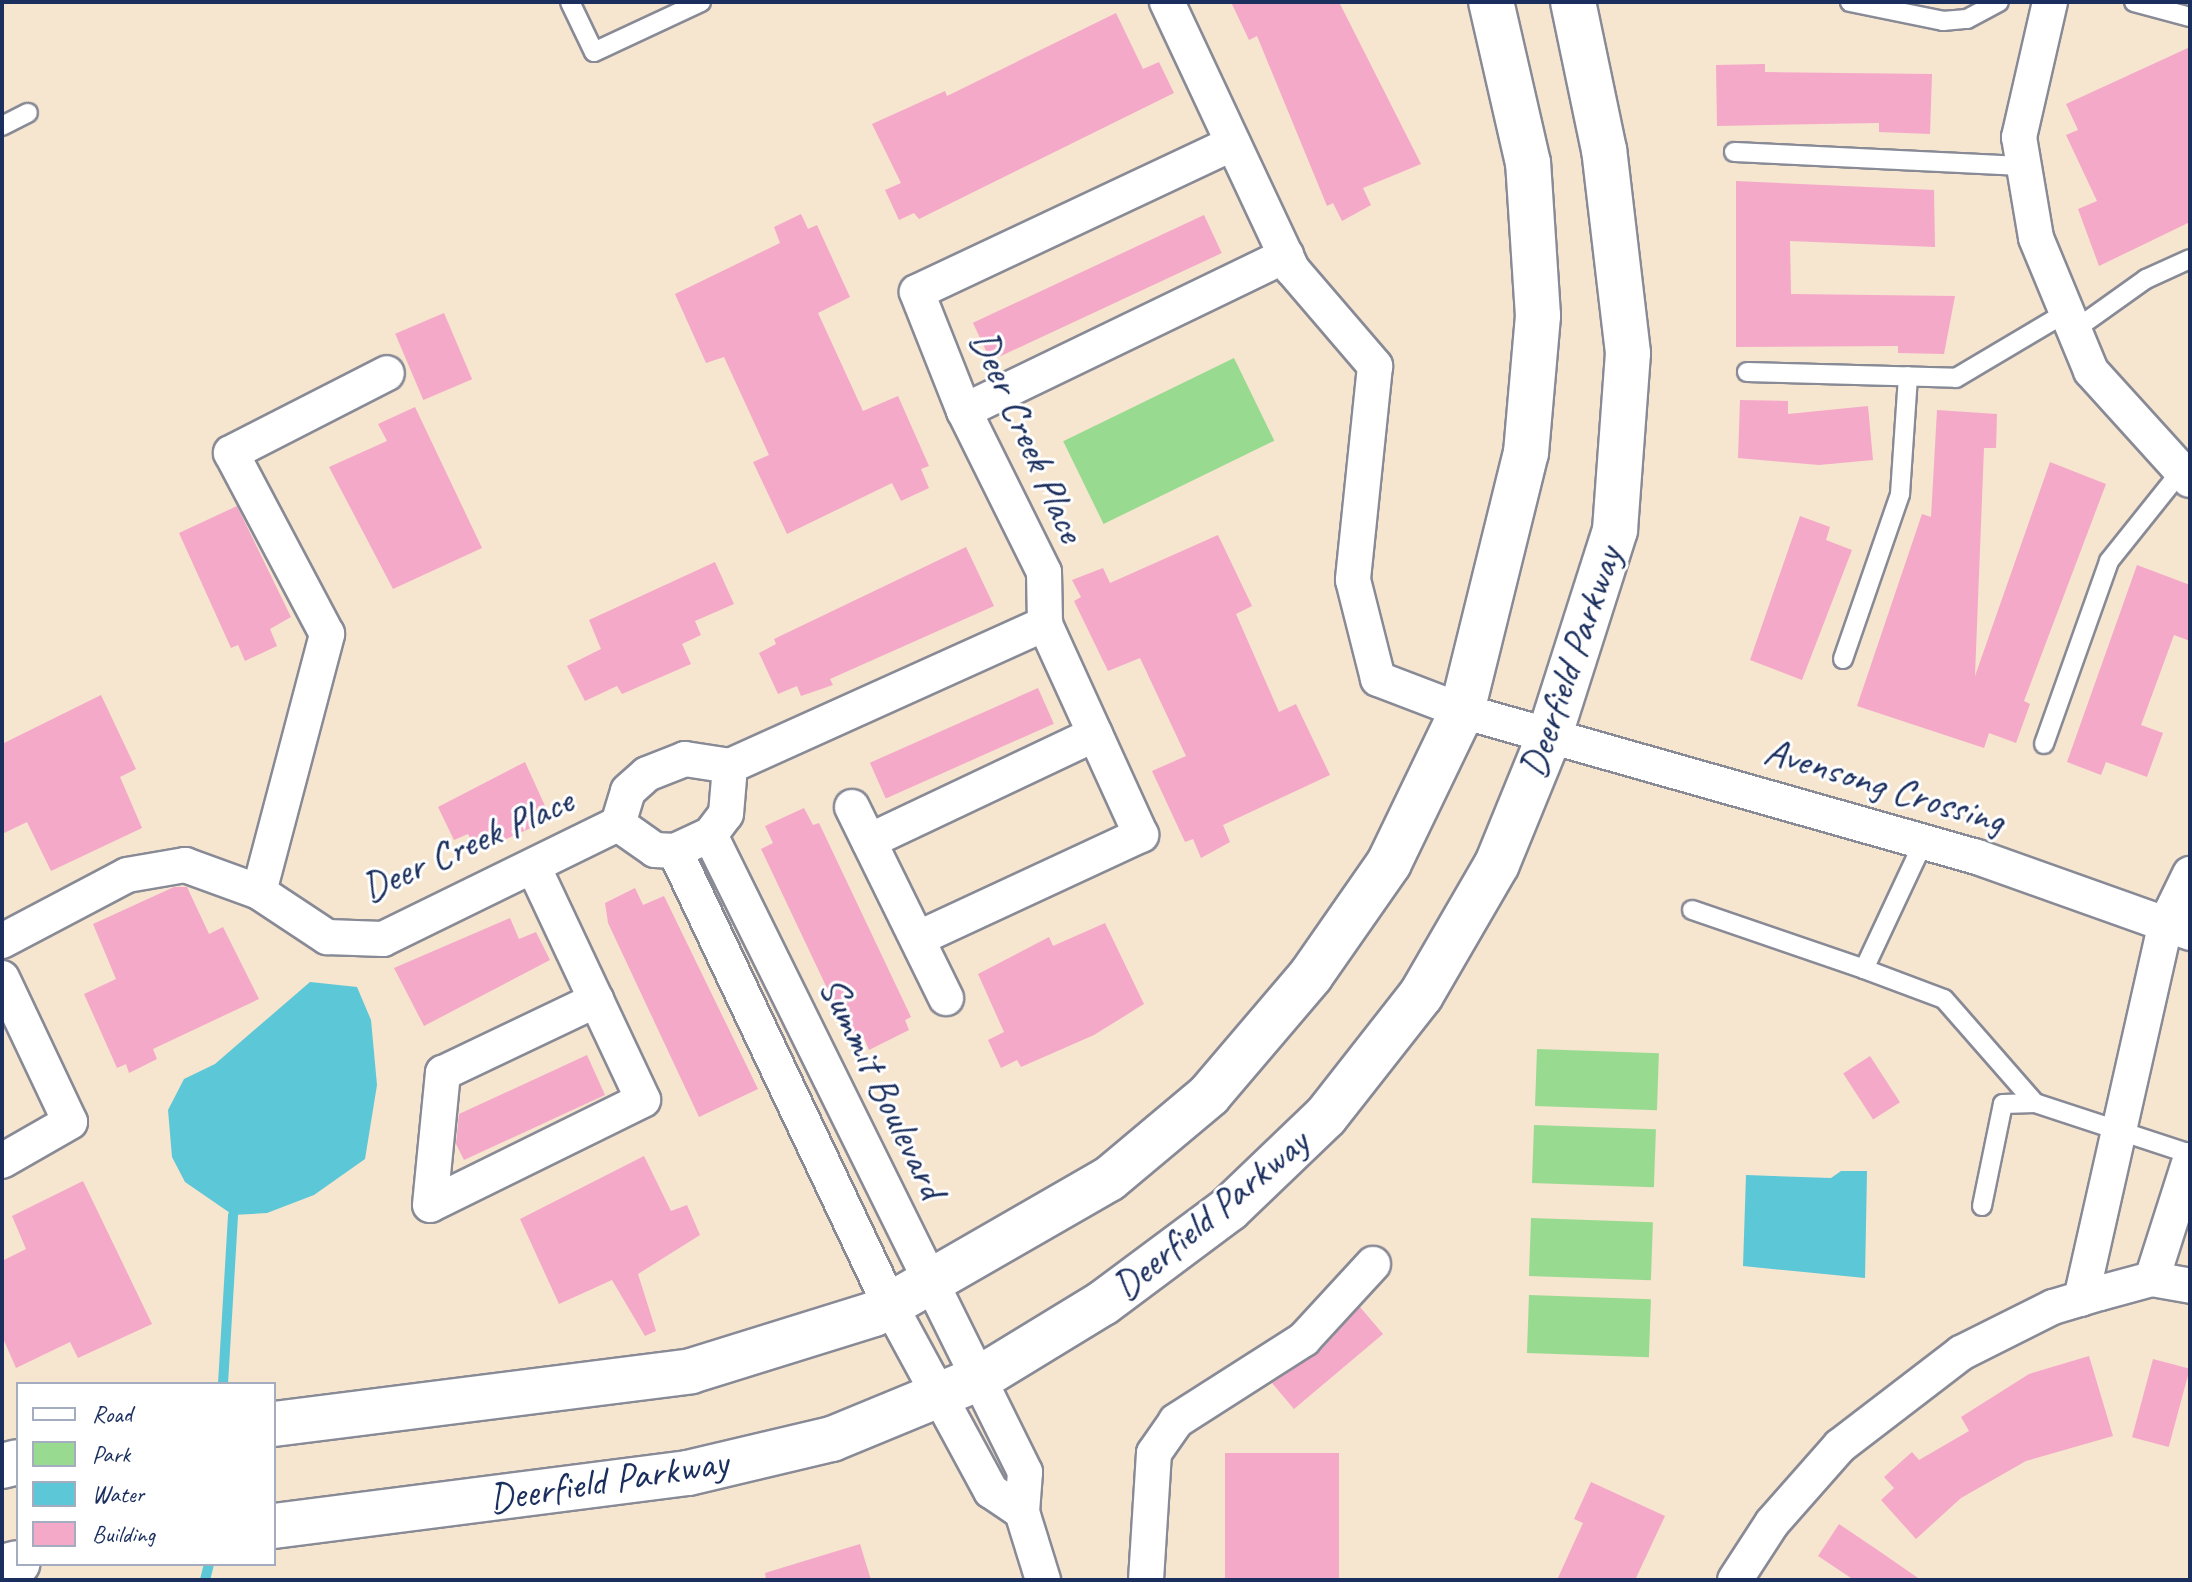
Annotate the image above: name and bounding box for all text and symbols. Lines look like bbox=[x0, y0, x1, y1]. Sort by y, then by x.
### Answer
street label: Deer Creek Place bbox=[960, 322, 1096, 550]
street label: Deerfield Parkway bbox=[1508, 540, 1632, 784]
street label: Avensong Crossing bbox=[1759, 726, 2011, 844]
street label: Deer Creek Place bbox=[353, 776, 581, 912]
street label: Summit Boulevard bbox=[809, 968, 957, 1206]
street label: Deerfield Parkway bbox=[1102, 1118, 1318, 1310]
legend bbox=[16, 1382, 276, 1566]
text: Road bbox=[92, 1399, 132, 1429]
street label: Deerfield Parkway bbox=[485, 1437, 731, 1523]
text: Park bbox=[92, 1439, 130, 1469]
text: Water bbox=[92, 1479, 144, 1509]
text: Building bbox=[92, 1519, 155, 1549]

